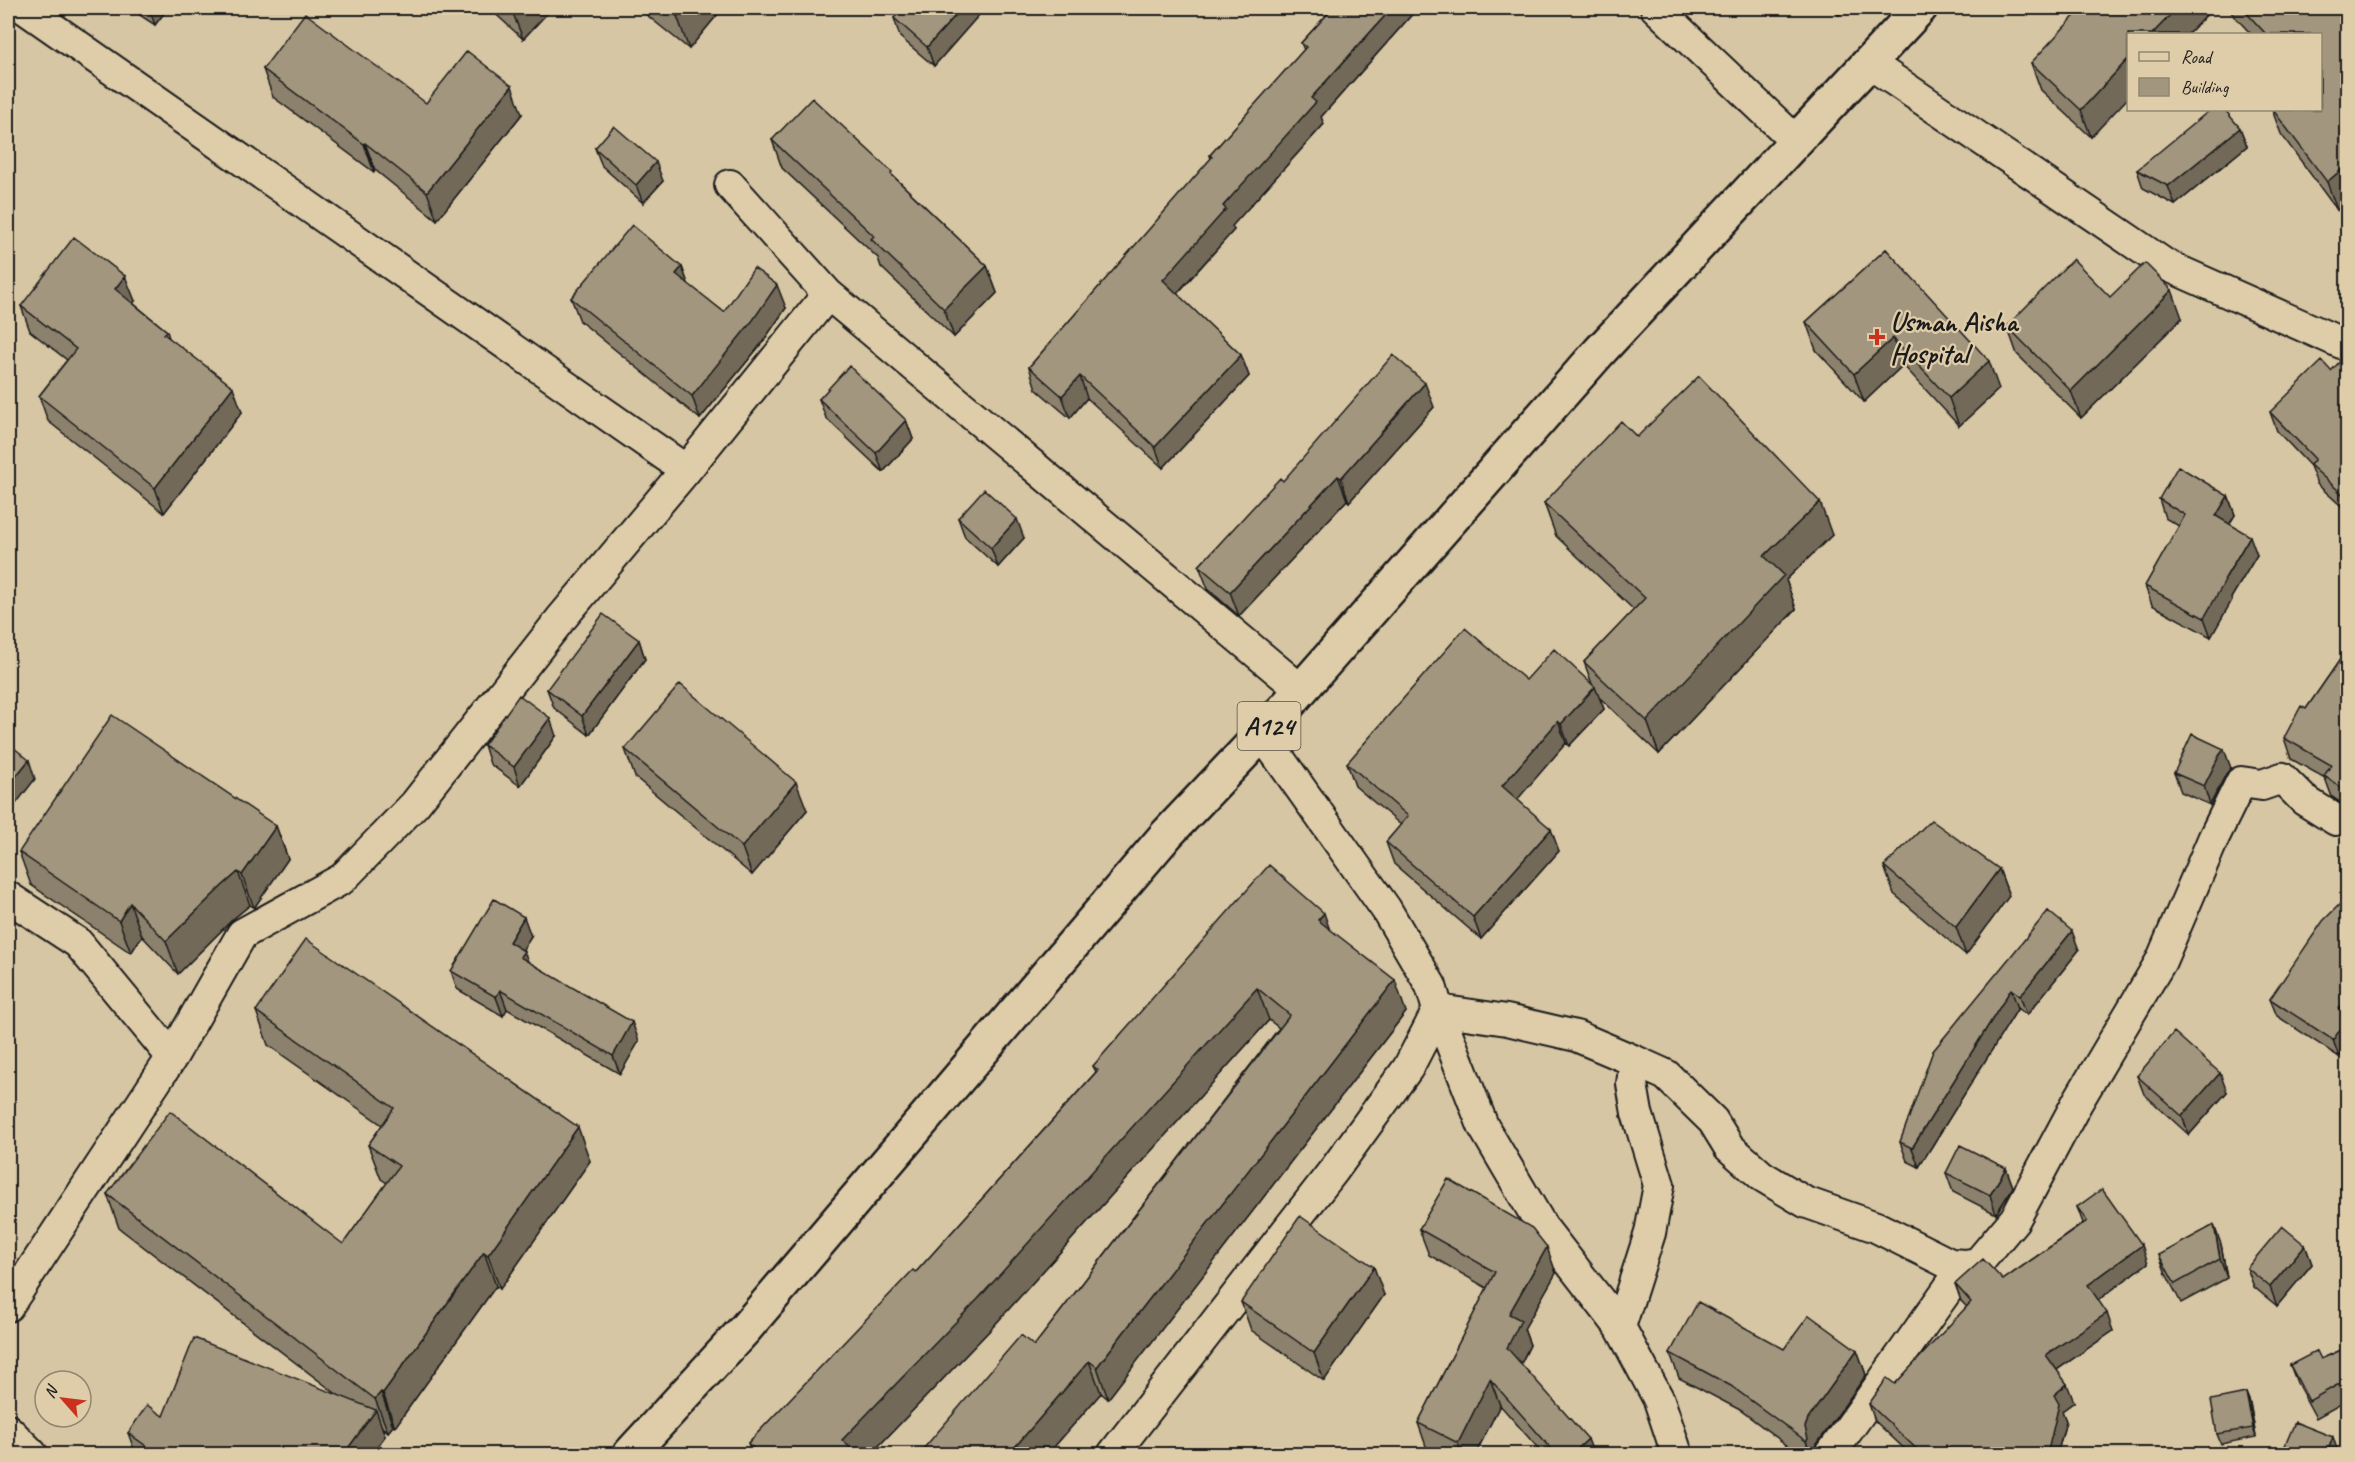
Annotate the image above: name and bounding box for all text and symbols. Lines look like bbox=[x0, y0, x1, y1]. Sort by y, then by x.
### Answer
legend bbox=[2127, 33, 2322, 111]
text: Road bbox=[2181, 46, 2214, 68]
text: Building bbox=[2181, 76, 2230, 98]
place label: Usman Aisha Hospital bbox=[1890, 304, 2019, 371]
marker: Usman Aisha Hospital bbox=[1868, 328, 1886, 346]
road number: A124 bbox=[1238, 702, 1300, 750]
north arrow bbox=[33, 1369, 93, 1429]
text: N bbox=[39, 1381, 63, 1401]

